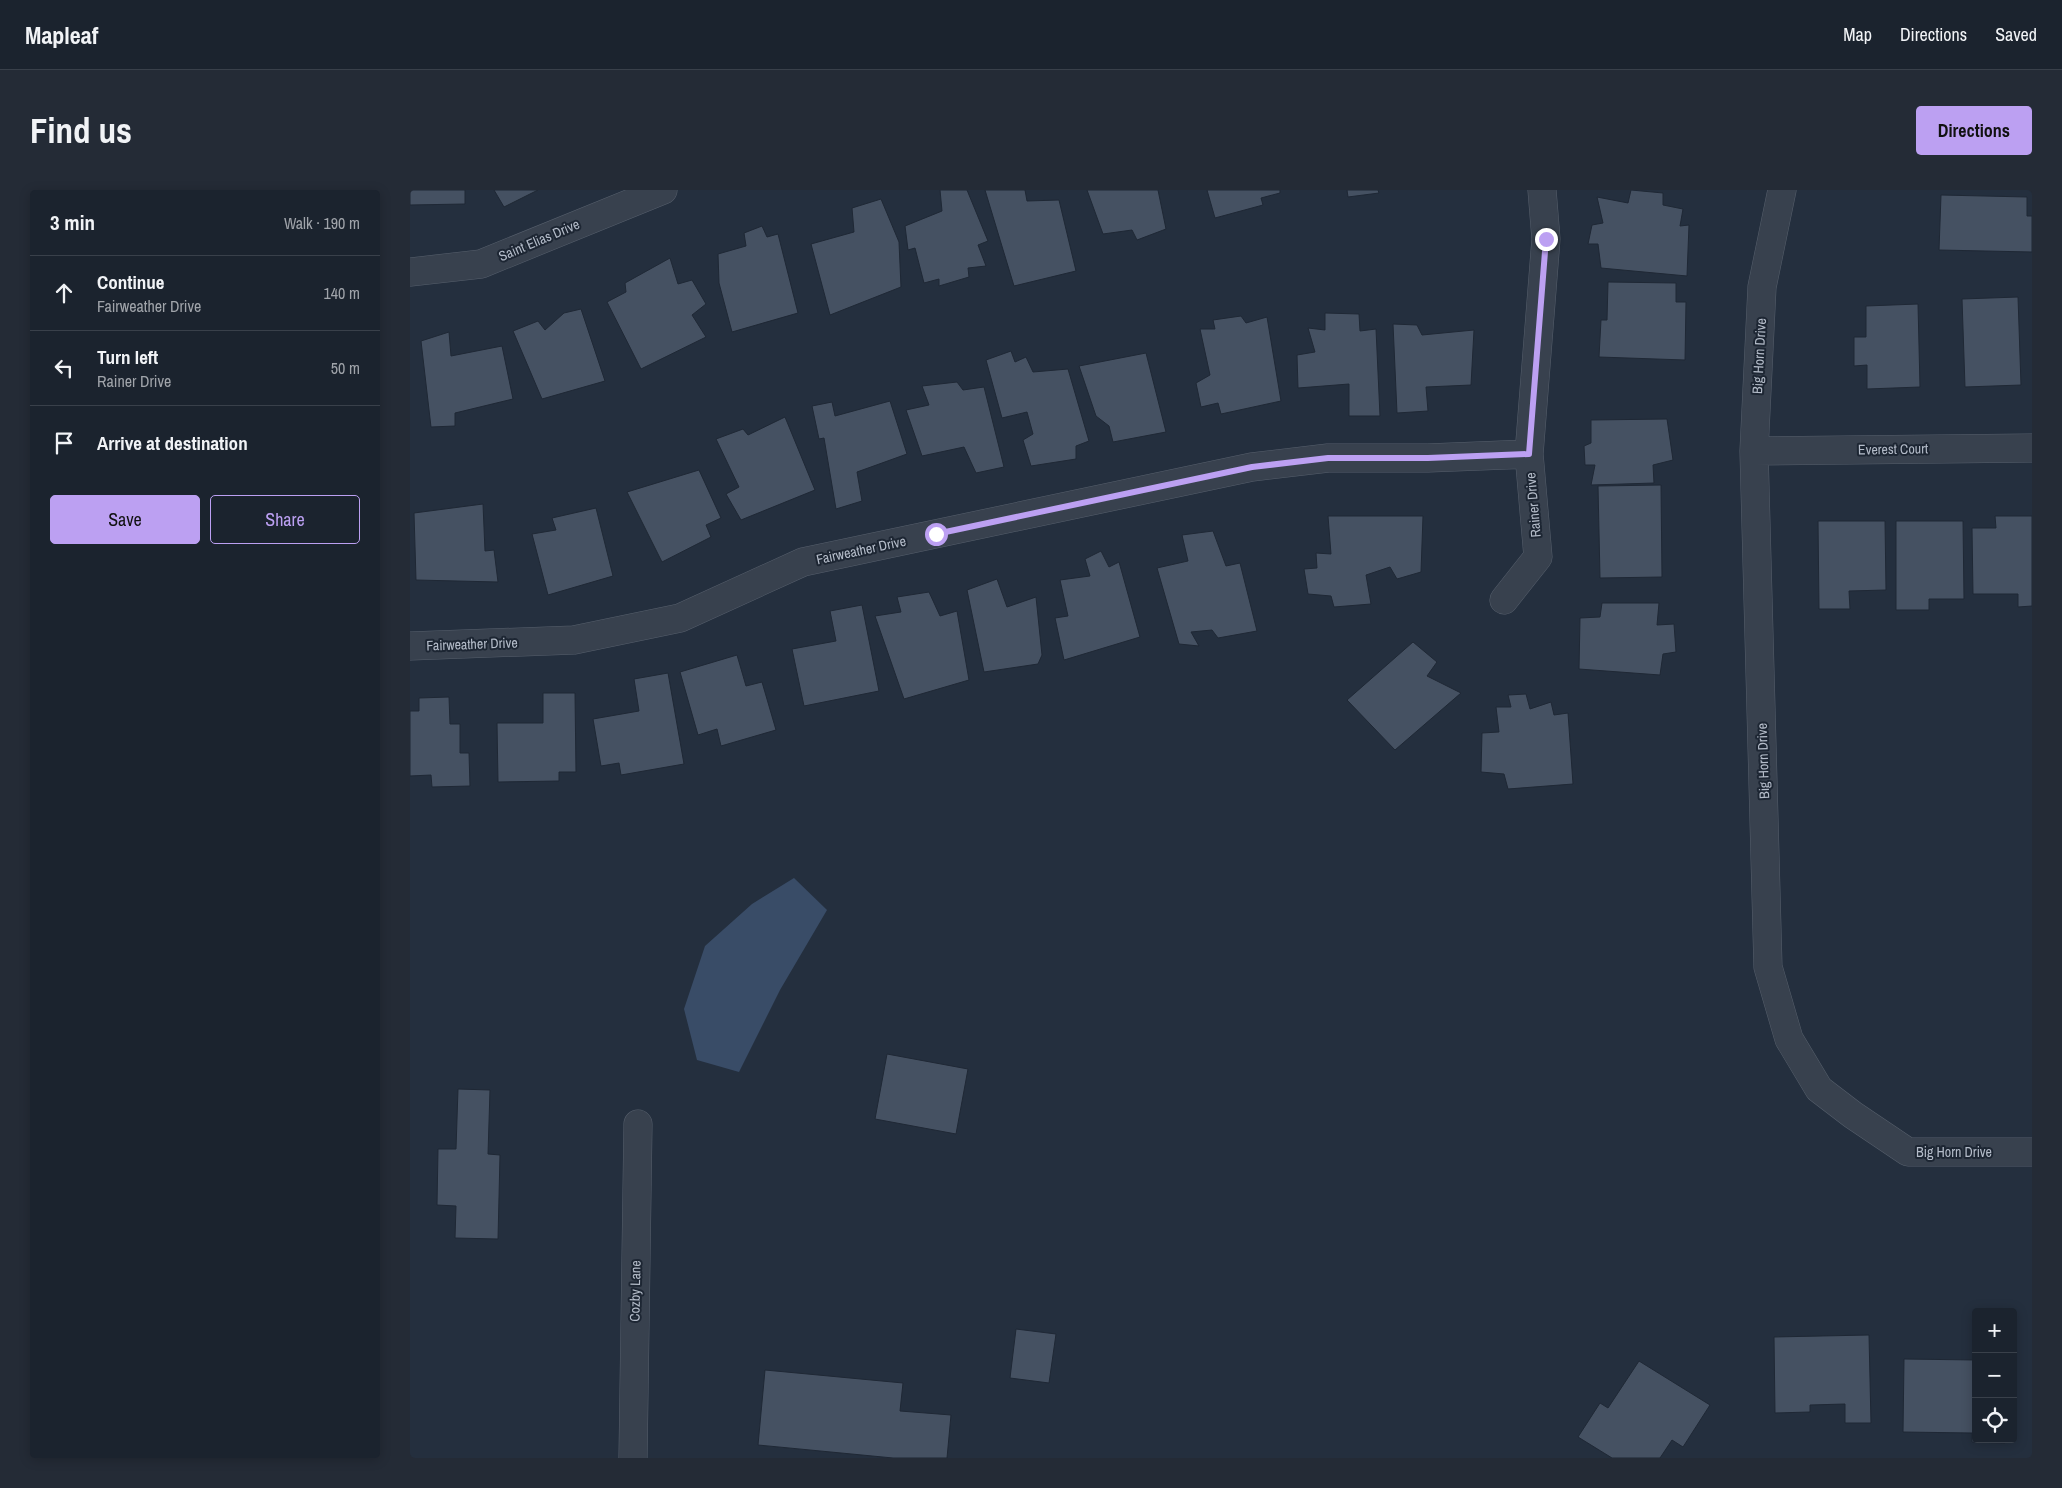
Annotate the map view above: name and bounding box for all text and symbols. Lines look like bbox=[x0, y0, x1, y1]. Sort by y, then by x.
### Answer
text: Mapleaf bbox=[25, 19, 98, 51]
text: Map bbox=[1843, 22, 1872, 47]
text: Directions bbox=[1900, 22, 1967, 47]
text: Saved bbox=[1995, 22, 2037, 47]
button: Directions bbox=[1916, 106, 2032, 155]
text: Find us bbox=[30, 107, 132, 154]
text: 3 min bbox=[50, 208, 95, 237]
text: Walk · 190 m bbox=[284, 212, 360, 234]
street label: Saint Elias Drive bbox=[496, 215, 582, 265]
route end bbox=[1535, 228, 1558, 251]
text: Continue bbox=[97, 269, 165, 295]
icon: ahead bbox=[50, 279, 78, 307]
text: 140 m bbox=[324, 282, 360, 304]
text: Fairweather Drive bbox=[97, 295, 201, 317]
street label: Big Horn Drive bbox=[1748, 318, 1770, 394]
text: Turn left bbox=[97, 344, 158, 370]
icon: left bbox=[50, 354, 78, 382]
text: 50 m bbox=[331, 357, 360, 379]
text: Rainer Drive bbox=[97, 370, 171, 392]
icon: arrive bbox=[50, 429, 78, 457]
text: Arrive at destination bbox=[97, 430, 248, 456]
street label: Everest Court bbox=[1858, 439, 1928, 459]
street label: Rainer Drive bbox=[1521, 472, 1545, 538]
button: Save bbox=[50, 495, 200, 544]
button: Share bbox=[210, 495, 360, 544]
route start bbox=[925, 523, 948, 546]
street label: Fairweather Drive bbox=[814, 532, 908, 568]
street label: Fairweather Drive bbox=[426, 633, 518, 655]
street label: Big Horn Drive bbox=[1753, 723, 1773, 799]
street label: Big Horn Drive bbox=[1916, 1143, 1992, 1161]
street label: Cozby Lane bbox=[625, 1260, 645, 1322]
map controls bbox=[1972, 1308, 2017, 1443]
button: + bbox=[1972, 1308, 2017, 1353]
button: − bbox=[1972, 1353, 2017, 1398]
button: locate bbox=[1972, 1398, 2017, 1443]

